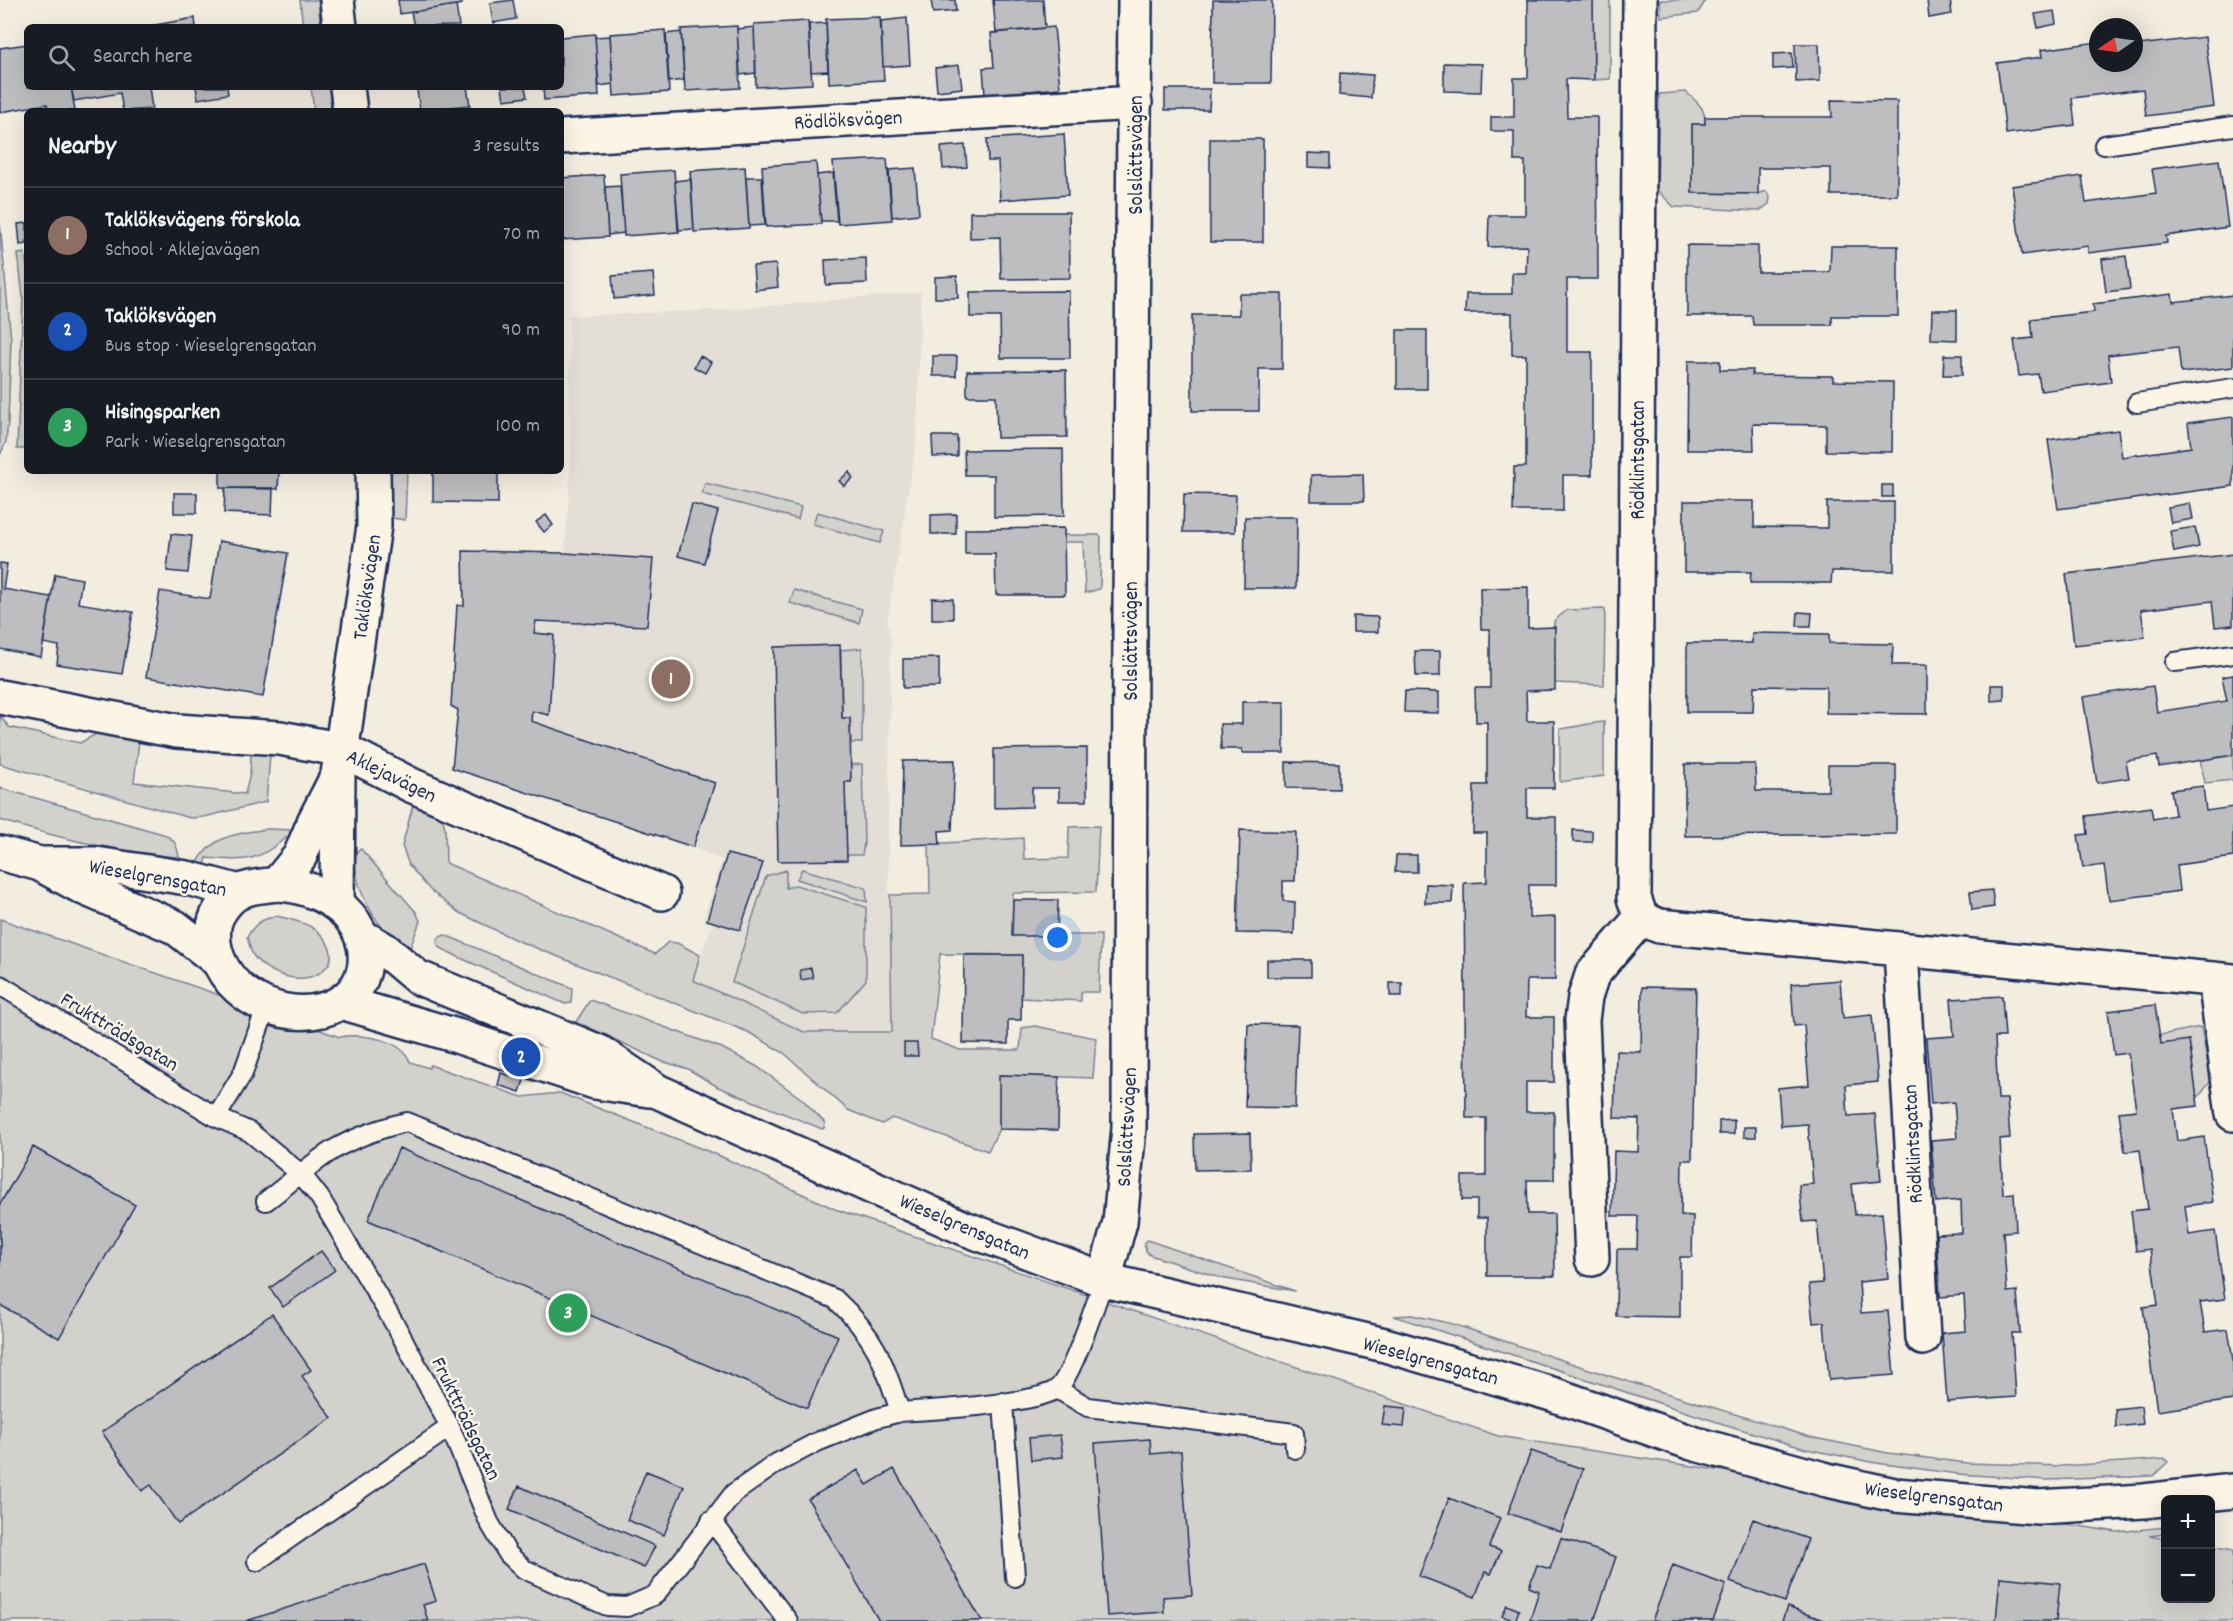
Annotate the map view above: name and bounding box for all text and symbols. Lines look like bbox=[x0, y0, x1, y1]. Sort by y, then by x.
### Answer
north arrow bbox=[2089, 18, 2143, 72]
search box bbox=[24, 24, 564, 90]
icon: search bbox=[45, 41, 78, 74]
text: Search here bbox=[93, 42, 192, 73]
street label: Solslättsvägen bbox=[1123, 95, 1153, 215]
street label: Rödlöksvägen bbox=[793, 104, 903, 140]
text: Nearby bbox=[48, 129, 116, 166]
text: 3 results bbox=[473, 133, 540, 161]
text: Taklöksvägens förskola bbox=[105, 206, 300, 237]
text: 1 bbox=[65, 221, 70, 249]
text: 70 m bbox=[503, 221, 540, 249]
text: School · Aklejavägen bbox=[105, 237, 260, 265]
text: Taklöksvägen bbox=[105, 302, 216, 333]
text: 2 bbox=[63, 317, 72, 345]
text: 90 m bbox=[502, 317, 540, 345]
text: Bus stop · Wieselgrensgatan bbox=[105, 333, 316, 361]
text: Hisingsparken bbox=[105, 398, 220, 429]
street label: Rödklintsgatan bbox=[1625, 400, 1655, 520]
text: 3 bbox=[63, 413, 72, 441]
text: 100 m bbox=[496, 413, 540, 441]
text: Park · Wieselgrensgatan bbox=[105, 429, 286, 457]
street label: Taklöksvägen bbox=[347, 533, 391, 642]
street label: Solslättsvägen bbox=[1118, 581, 1148, 701]
pin: 1 bbox=[652, 656, 690, 702]
street label: Aklejavägen bbox=[340, 743, 441, 812]
street label: Wieselgrensgatan bbox=[86, 853, 229, 907]
your location bbox=[1043, 923, 1072, 952]
street label: Fruktträdsgatan bbox=[53, 986, 183, 1081]
pin: 2 bbox=[502, 1034, 540, 1080]
street label: Solslättsvägen bbox=[1111, 1067, 1147, 1188]
street label: Rödklintsgatan bbox=[1897, 1083, 1933, 1204]
street label: Wieselgrensgatan bbox=[894, 1188, 1034, 1270]
pin: 3 bbox=[548, 1290, 588, 1336]
street label: Wieselgrensgatan bbox=[1359, 1330, 1501, 1395]
street label: Fruktträdsgatan bbox=[422, 1353, 507, 1486]
street label: Wieselgrensgatan bbox=[1863, 1476, 2005, 1522]
map controls bbox=[2161, 1495, 2215, 1603]
button: + bbox=[2161, 1495, 2215, 1549]
button: − bbox=[2161, 1549, 2215, 1603]

